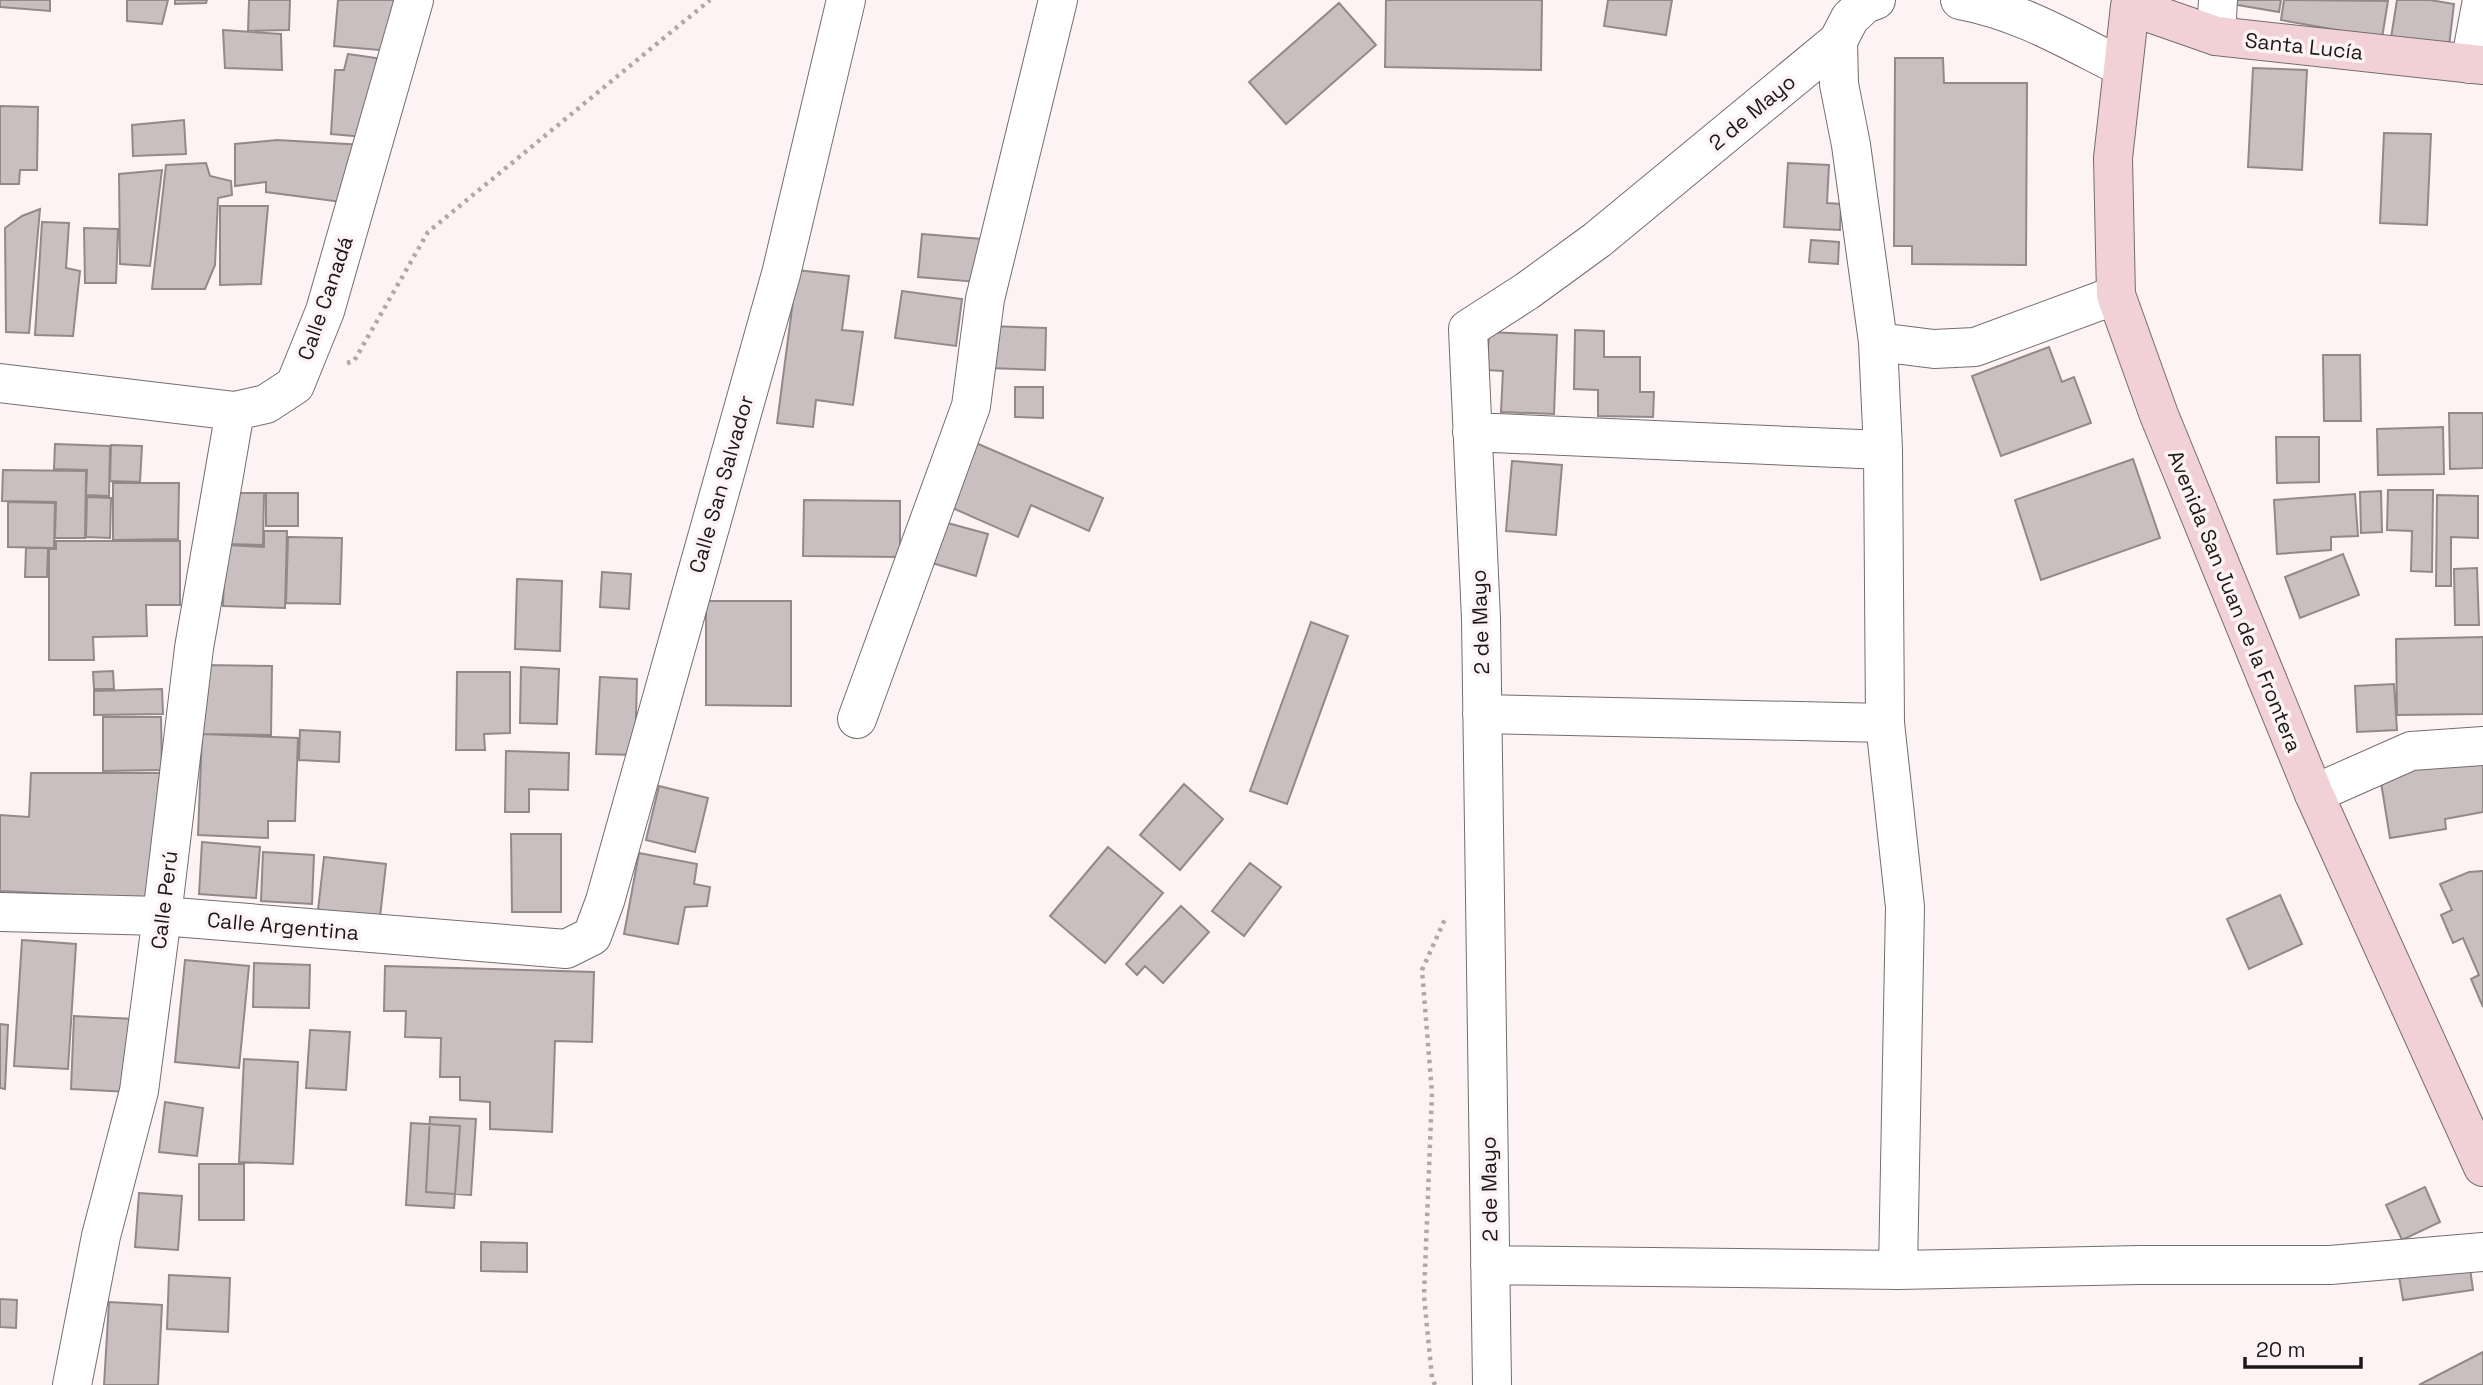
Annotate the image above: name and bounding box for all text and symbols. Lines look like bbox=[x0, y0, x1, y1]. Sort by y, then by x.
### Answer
street label: Santa Lucía bbox=[2244, 26, 2364, 66]
street label: 2 de Mayo bbox=[1703, 68, 1801, 156]
street label: Calle Canadá bbox=[291, 232, 359, 364]
street label: Calle San Salvador bbox=[683, 392, 759, 576]
street label: Avenida San Juan de la Frontera bbox=[2162, 446, 2308, 756]
street label: 2 de Mayo bbox=[1465, 569, 1495, 675]
street label: Calle Perú bbox=[145, 849, 183, 951]
street label: Calle Argentina bbox=[206, 906, 360, 946]
street label: 2 de Mayo bbox=[1475, 1136, 1503, 1242]
scale bar bbox=[2245, 1326, 2360, 1370]
text: 20 m bbox=[2256, 1336, 2306, 1363]

